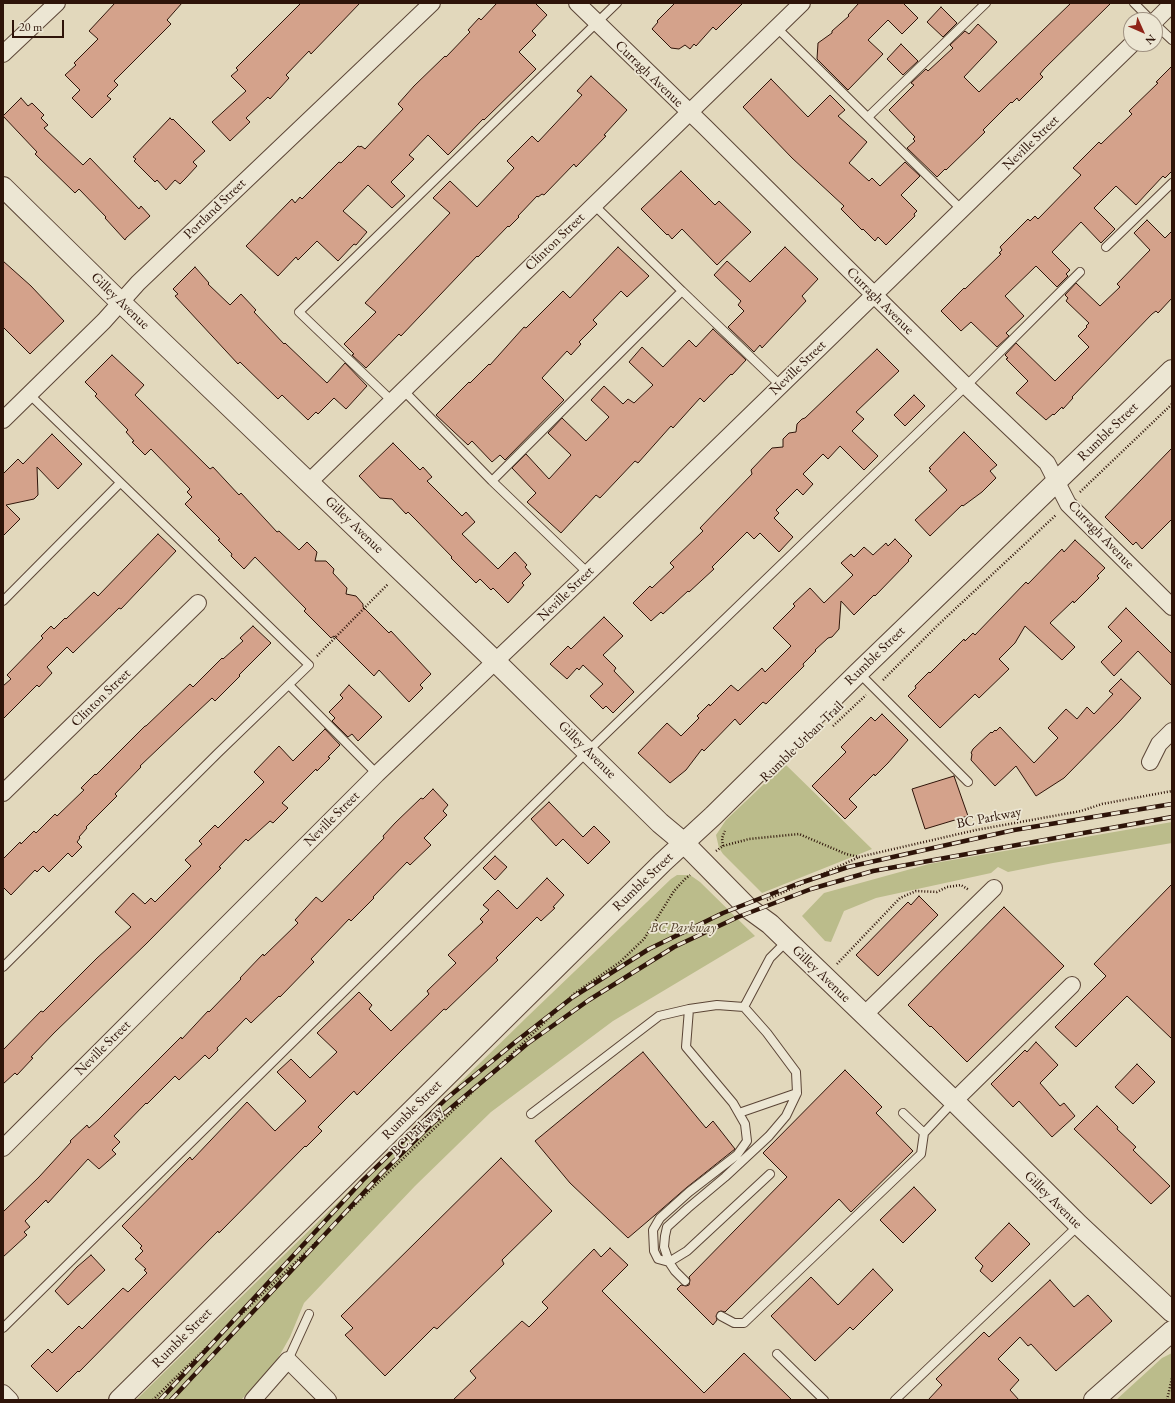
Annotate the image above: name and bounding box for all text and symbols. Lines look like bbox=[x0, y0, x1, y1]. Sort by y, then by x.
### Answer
scale bar bbox=[14, 12, 66, 38]
north arrow bbox=[1123, 12, 1163, 52]
text: 20 m bbox=[19, 19, 42, 35]
text: N bbox=[1143, 32, 1159, 48]
street label: Curragh Avenue bbox=[611, 37, 687, 111]
street label: Neville Street bbox=[999, 112, 1063, 174]
street label: Portland Street bbox=[180, 175, 250, 243]
street label: Clinton Street bbox=[522, 209, 588, 275]
street label: Curragh Avenue bbox=[843, 264, 917, 338]
street label: Gilley Avenue bbox=[87, 269, 153, 333]
street label: Neville Street bbox=[766, 337, 830, 399]
street label: Rumble Street bbox=[1074, 399, 1142, 465]
street label: Gilley Avenue bbox=[321, 493, 387, 557]
street label: Curragh Avenue bbox=[1064, 497, 1138, 573]
street label: Neville Street bbox=[534, 563, 598, 625]
street label: Rumble Street bbox=[841, 623, 909, 689]
street label: Clinton Street bbox=[68, 665, 134, 731]
street label: Rumble Urban Trail bbox=[757, 698, 847, 786]
street label: Gilley Avenue bbox=[555, 718, 619, 782]
street label: Neville Street bbox=[301, 788, 363, 850]
street label: BC Parkway bbox=[955, 803, 1023, 833]
street label: Rumble Street bbox=[609, 849, 677, 915]
park label: BC Parkway bbox=[650, 920, 716, 936]
street label: Gilley Avenue bbox=[788, 942, 854, 1006]
street label: Neville Street bbox=[72, 1017, 134, 1079]
street label: Rumble Street bbox=[379, 1077, 445, 1143]
street label: BC Parkway bbox=[388, 1102, 446, 1160]
street label: Gilley Avenue bbox=[1021, 1168, 1085, 1232]
street label: Rumble Street bbox=[149, 1305, 215, 1371]

